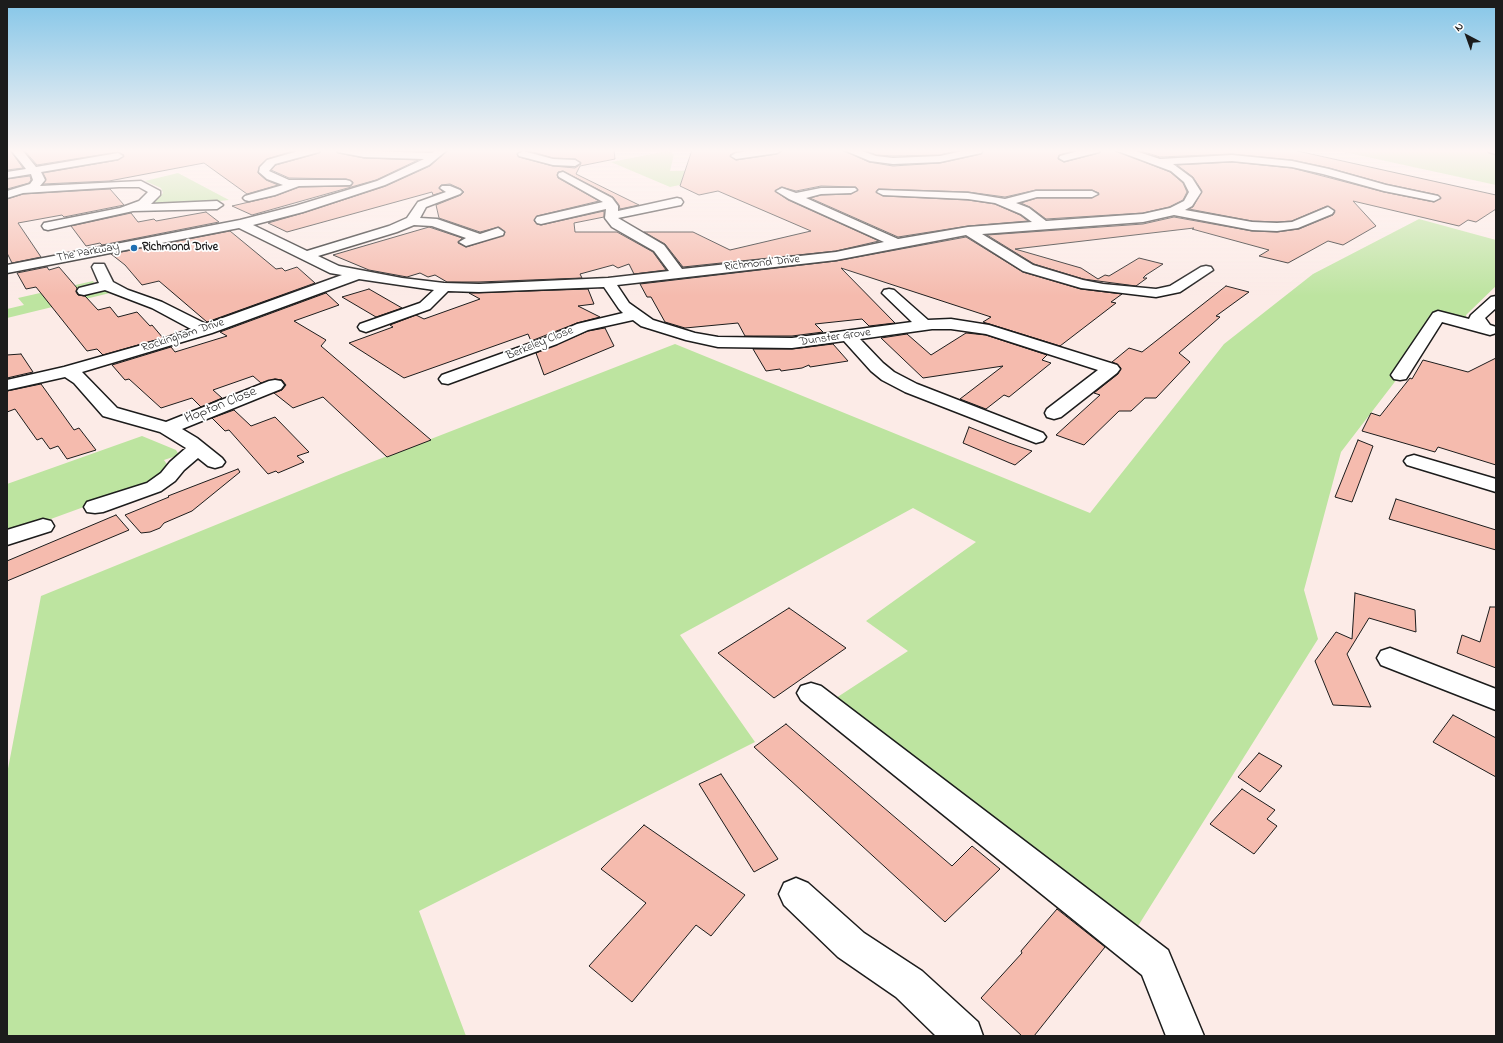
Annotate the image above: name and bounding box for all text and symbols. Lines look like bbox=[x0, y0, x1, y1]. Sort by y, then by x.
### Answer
north arrow bbox=[1447, 16, 1487, 56]
text: N bbox=[1451, 18, 1467, 35]
street label: The Parkway bbox=[55, 240, 121, 266]
place label: Richmond Drive bbox=[142, 241, 218, 255]
marker: Richmond Drive bbox=[129, 243, 139, 253]
street label: Richmond Drive bbox=[723, 253, 801, 275]
street label: Rockingham Drive bbox=[140, 316, 226, 356]
street label: Berkeley Close bbox=[504, 324, 576, 364]
street label: Dunster Grove bbox=[799, 326, 871, 350]
street label: Hopton Close bbox=[183, 384, 259, 428]

